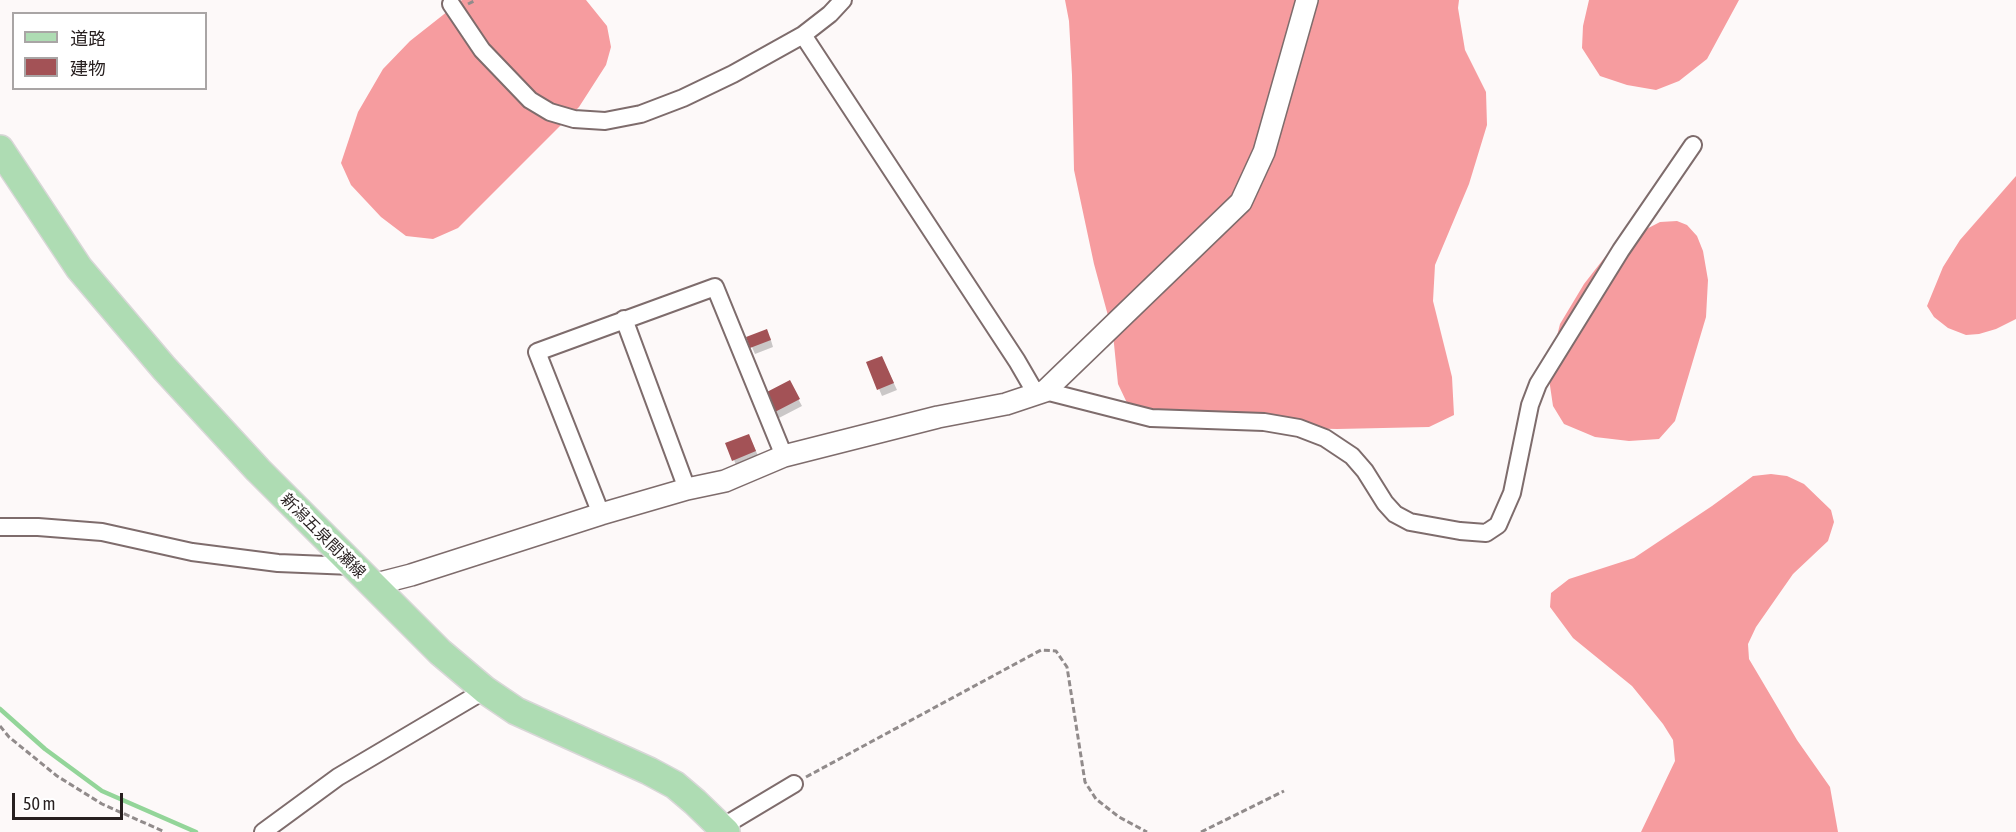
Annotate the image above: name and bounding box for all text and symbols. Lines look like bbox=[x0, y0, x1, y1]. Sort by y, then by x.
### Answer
legend bbox=[12, 12, 207, 90]
text: 道路 bbox=[70, 28, 106, 49]
text: 建物 bbox=[70, 58, 106, 79]
street label: 新潟五泉間瀬線 bbox=[277, 490, 369, 582]
scale bar bbox=[15, 781, 126, 819]
text: 50 m bbox=[23, 793, 55, 814]

